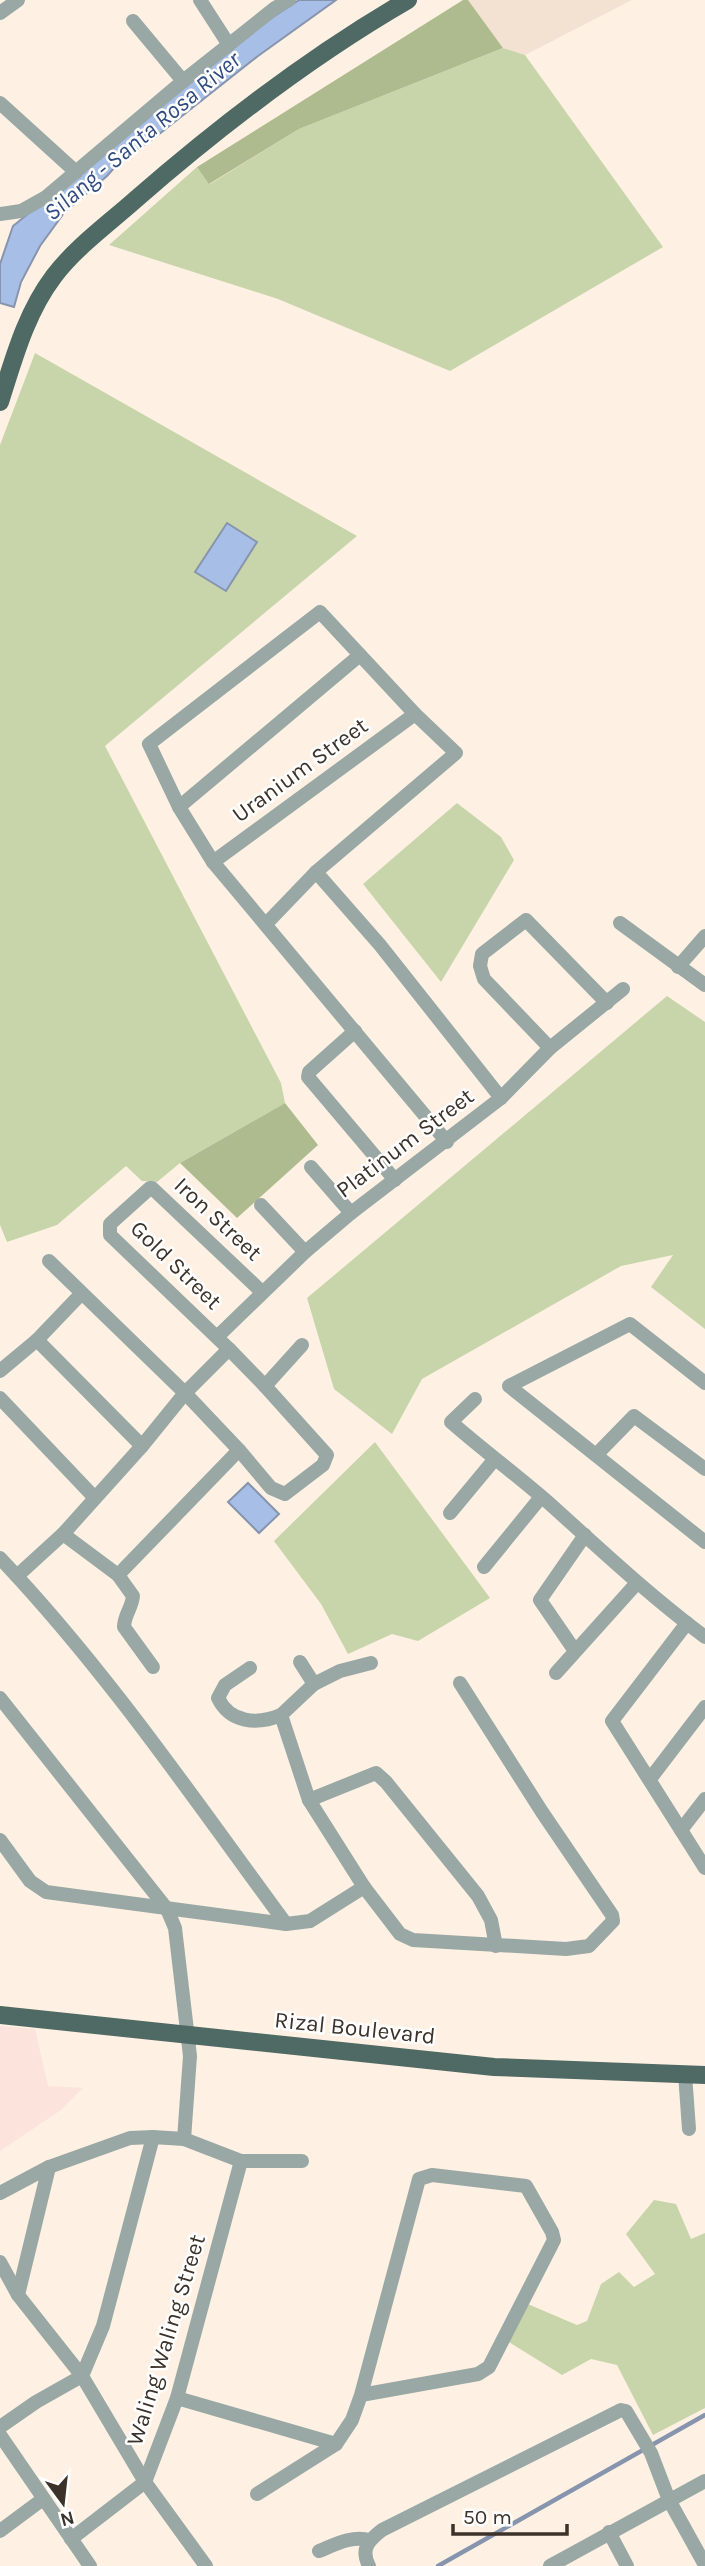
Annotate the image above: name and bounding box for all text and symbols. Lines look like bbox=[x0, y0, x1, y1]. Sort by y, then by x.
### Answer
water label: Silang - Santa Rosa River bbox=[38, 45, 246, 226]
street label: Uranium Street bbox=[227, 712, 373, 828]
street label: Platinum Street bbox=[331, 1082, 479, 1204]
street label: Iron Street bbox=[169, 1172, 268, 1267]
street label: Gold Street bbox=[125, 1215, 227, 1315]
street label: Rizal Boulevard bbox=[273, 2006, 437, 2050]
street label: Waling Waling Street bbox=[121, 2231, 211, 2449]
north arrow bbox=[28, 2468, 98, 2538]
scale bar bbox=[453, 2492, 567, 2536]
text: 50 m bbox=[463, 2505, 512, 2529]
text: N bbox=[58, 2506, 77, 2531]

